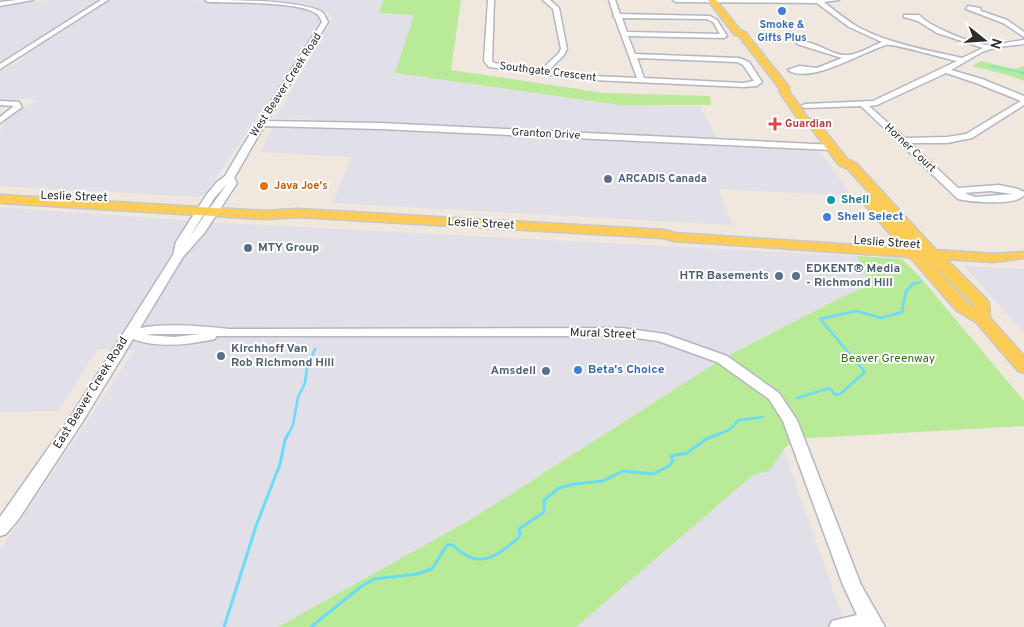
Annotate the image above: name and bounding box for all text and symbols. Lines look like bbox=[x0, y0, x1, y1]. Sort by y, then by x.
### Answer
marker: Smoke & Gifts Plus bbox=[776, 5, 788, 17]
north arrow bbox=[959, 15, 1009, 65]
place label: Smoke & Gifts Plus bbox=[757, 18, 807, 45]
street label: West Beaver Creek Road bbox=[247, 30, 325, 140]
text: N bbox=[985, 36, 1005, 51]
street label: Southgate Crescent bbox=[499, 59, 597, 85]
place label: Guardian bbox=[785, 117, 832, 131]
marker: Guardian bbox=[769, 118, 781, 130]
street label: Horner Court bbox=[881, 121, 939, 175]
street label: Granton Drive bbox=[511, 125, 581, 143]
place label: ARCADIS Canada bbox=[618, 172, 707, 186]
marker: ARCADIS Canada bbox=[602, 173, 614, 185]
place label: Java Joe's bbox=[274, 179, 328, 193]
marker: Java Joe's bbox=[258, 180, 270, 192]
street label: Leslie Street bbox=[40, 188, 108, 206]
place label: Shell bbox=[841, 192, 869, 208]
marker: Shell bbox=[825, 194, 837, 206]
place label: Shell Select bbox=[837, 209, 904, 225]
marker: Shell Select bbox=[821, 211, 833, 223]
street label: Leslie Street bbox=[447, 214, 515, 234]
street label: Leslie Street bbox=[853, 233, 921, 253]
place label: MTY Group bbox=[258, 240, 319, 256]
marker: MTY Group bbox=[242, 242, 254, 254]
place label: EDKENT® Media - Richmond Hill bbox=[806, 261, 900, 291]
place label: HTR Basements bbox=[680, 268, 769, 284]
marker: HTR Basements bbox=[773, 270, 785, 282]
marker: EDKENT® Media - Richmond Hill bbox=[790, 270, 802, 282]
street label: Mural Street bbox=[570, 325, 636, 343]
street label: East Beaver Creek Road bbox=[50, 334, 132, 452]
place label: Kirchhoff Van Rob Richmond Hill bbox=[231, 341, 334, 371]
marker: Kirchhoff Van Rob Richmond Hill bbox=[215, 350, 227, 362]
park label: Beaver Greenway bbox=[841, 351, 935, 367]
place label: Beta's Choice bbox=[588, 362, 665, 378]
place label: Amsdell bbox=[490, 363, 536, 379]
marker: Beta's Choice bbox=[572, 364, 584, 376]
marker: Amsdell bbox=[540, 365, 552, 377]

